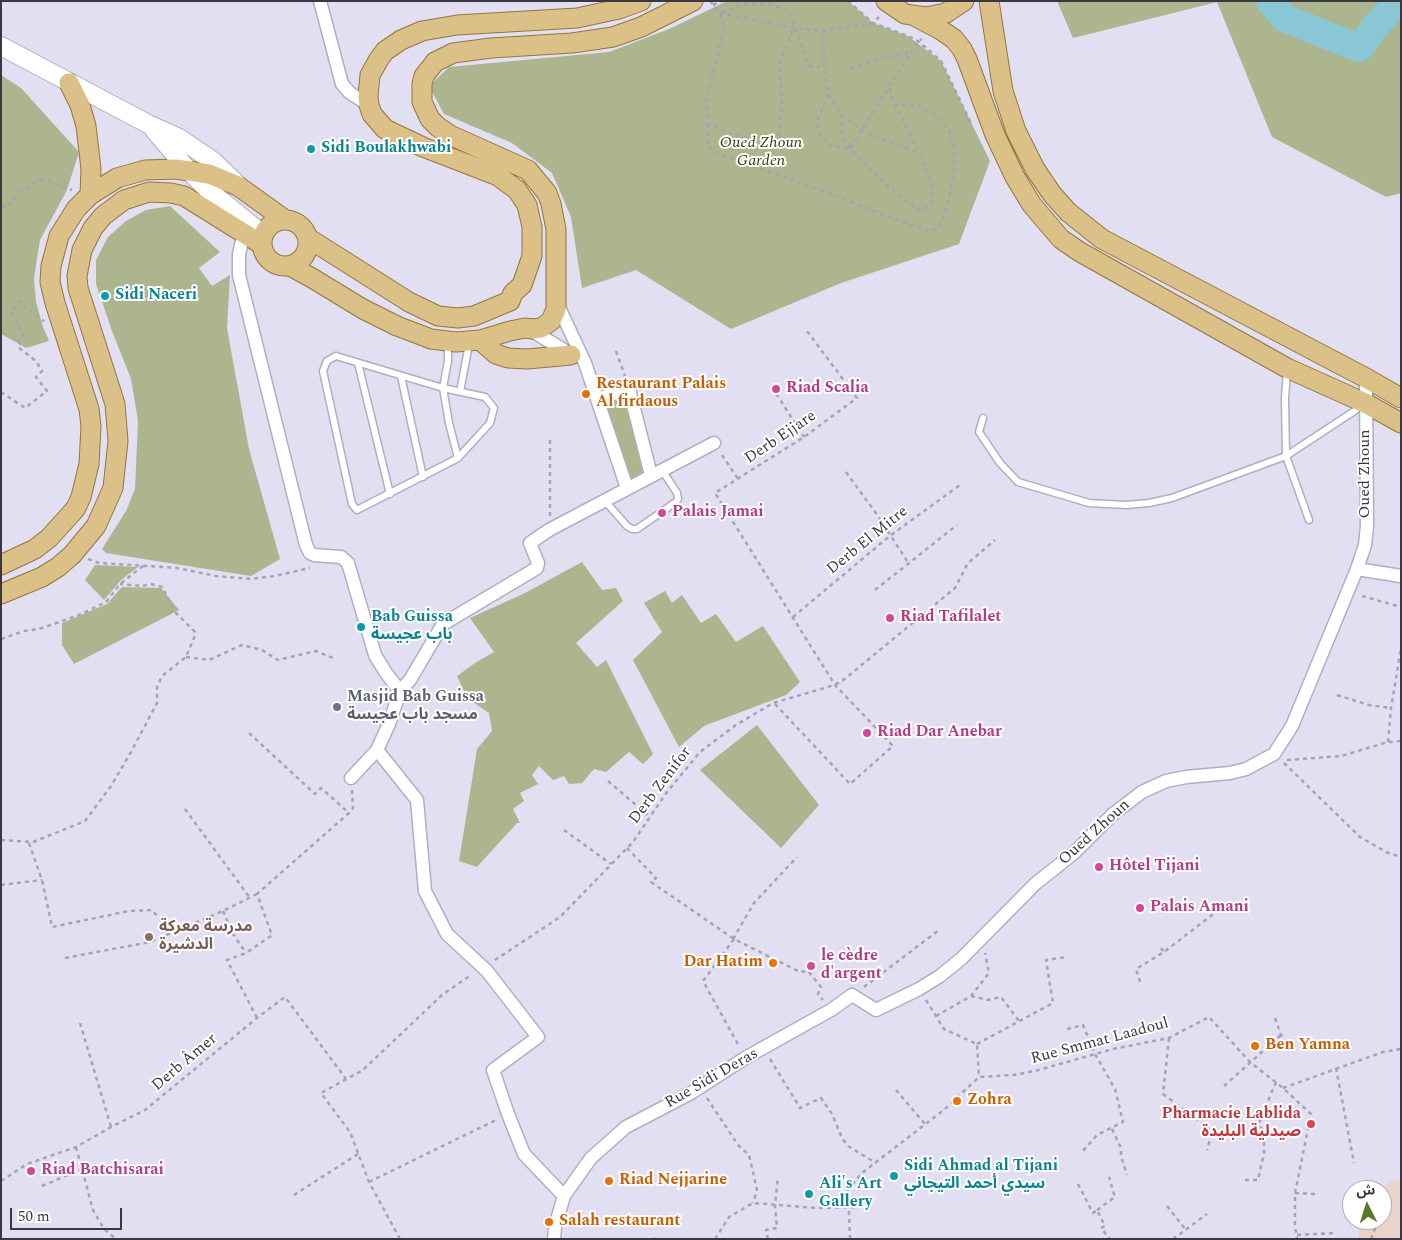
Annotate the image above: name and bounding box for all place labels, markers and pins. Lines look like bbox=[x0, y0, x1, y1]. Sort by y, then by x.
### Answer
place label: Sidi Boulakhwabi bbox=[321, 139, 451, 159]
marker: Sidi Boulakhwabi bbox=[305, 143, 317, 155]
place label: Sidi Naceri bbox=[115, 286, 197, 306]
marker: Sidi Naceri bbox=[99, 290, 111, 302]
place label: Restaurant Palais Al firdaous bbox=[596, 375, 726, 413]
place label: Riad Scalia bbox=[786, 379, 869, 399]
marker: Riad Scalia bbox=[770, 383, 782, 395]
marker: Restaurant Palais Al firdaous bbox=[580, 388, 592, 400]
place label: Palais Jamai bbox=[672, 503, 764, 523]
marker: Palais Jamai bbox=[656, 507, 668, 519]
place label: Bab Guissa باب عجيسة bbox=[371, 608, 453, 646]
place label: Riad Tafilalet bbox=[900, 608, 1001, 628]
marker: Riad Tafilalet bbox=[884, 612, 896, 624]
marker: Bab Guissa باب عجيسة bbox=[355, 621, 367, 633]
place label: Masjid Bab Guissa مسجد باب عجيسة bbox=[347, 688, 484, 726]
marker: Masjid Bab Guissa مسجد باب عجيسة bbox=[331, 701, 343, 713]
place label: Riad Dar Anebar bbox=[877, 723, 1002, 743]
marker: Riad Dar Anebar bbox=[861, 727, 873, 739]
place label: Hôtel Tijani bbox=[1109, 857, 1200, 877]
marker: Hôtel Tijani bbox=[1093, 861, 1105, 873]
place label: Palais Amani bbox=[1150, 898, 1249, 918]
marker: Palais Amani bbox=[1134, 902, 1146, 914]
place label: مدرسة معركة الدشيرة bbox=[159, 918, 252, 956]
marker: مدرسة معركة الدشيرة bbox=[143, 931, 155, 943]
place label: le cèdre d'argent bbox=[821, 947, 882, 985]
place label: Dar Hatim bbox=[684, 953, 763, 973]
marker: Dar Hatim bbox=[767, 957, 779, 969]
marker: le cèdre d'argent bbox=[805, 960, 817, 972]
place label: Ben Yamna bbox=[1265, 1036, 1350, 1056]
marker: Ben Yamna bbox=[1249, 1040, 1261, 1052]
place label: Zohra bbox=[967, 1091, 1012, 1111]
marker: Zohra bbox=[951, 1095, 963, 1107]
place label: Pharmacie Lablida صيدلية البليدة bbox=[1162, 1105, 1301, 1143]
marker: Pharmacie Lablida صيدلية البليدة bbox=[1305, 1118, 1317, 1130]
place label: Sidi Ahmad al Tijani سيدي أحمد التيجاني bbox=[904, 1157, 1058, 1195]
place label: Riad Batchisarai bbox=[41, 1161, 164, 1181]
marker: Riad Batchisarai bbox=[25, 1165, 37, 1177]
marker: Sidi Ahmad al Tijani سيدي أحمد التيجاني bbox=[888, 1170, 900, 1182]
place label: Riad Nejjarine bbox=[619, 1171, 727, 1191]
marker: Riad Nejjarine bbox=[603, 1175, 615, 1187]
place label: Ali's Art Gallery bbox=[819, 1175, 882, 1213]
marker: Ali's Art Gallery bbox=[803, 1188, 815, 1200]
place label: Salah restaurant bbox=[559, 1212, 680, 1232]
marker: Salah restaurant bbox=[543, 1216, 555, 1228]

